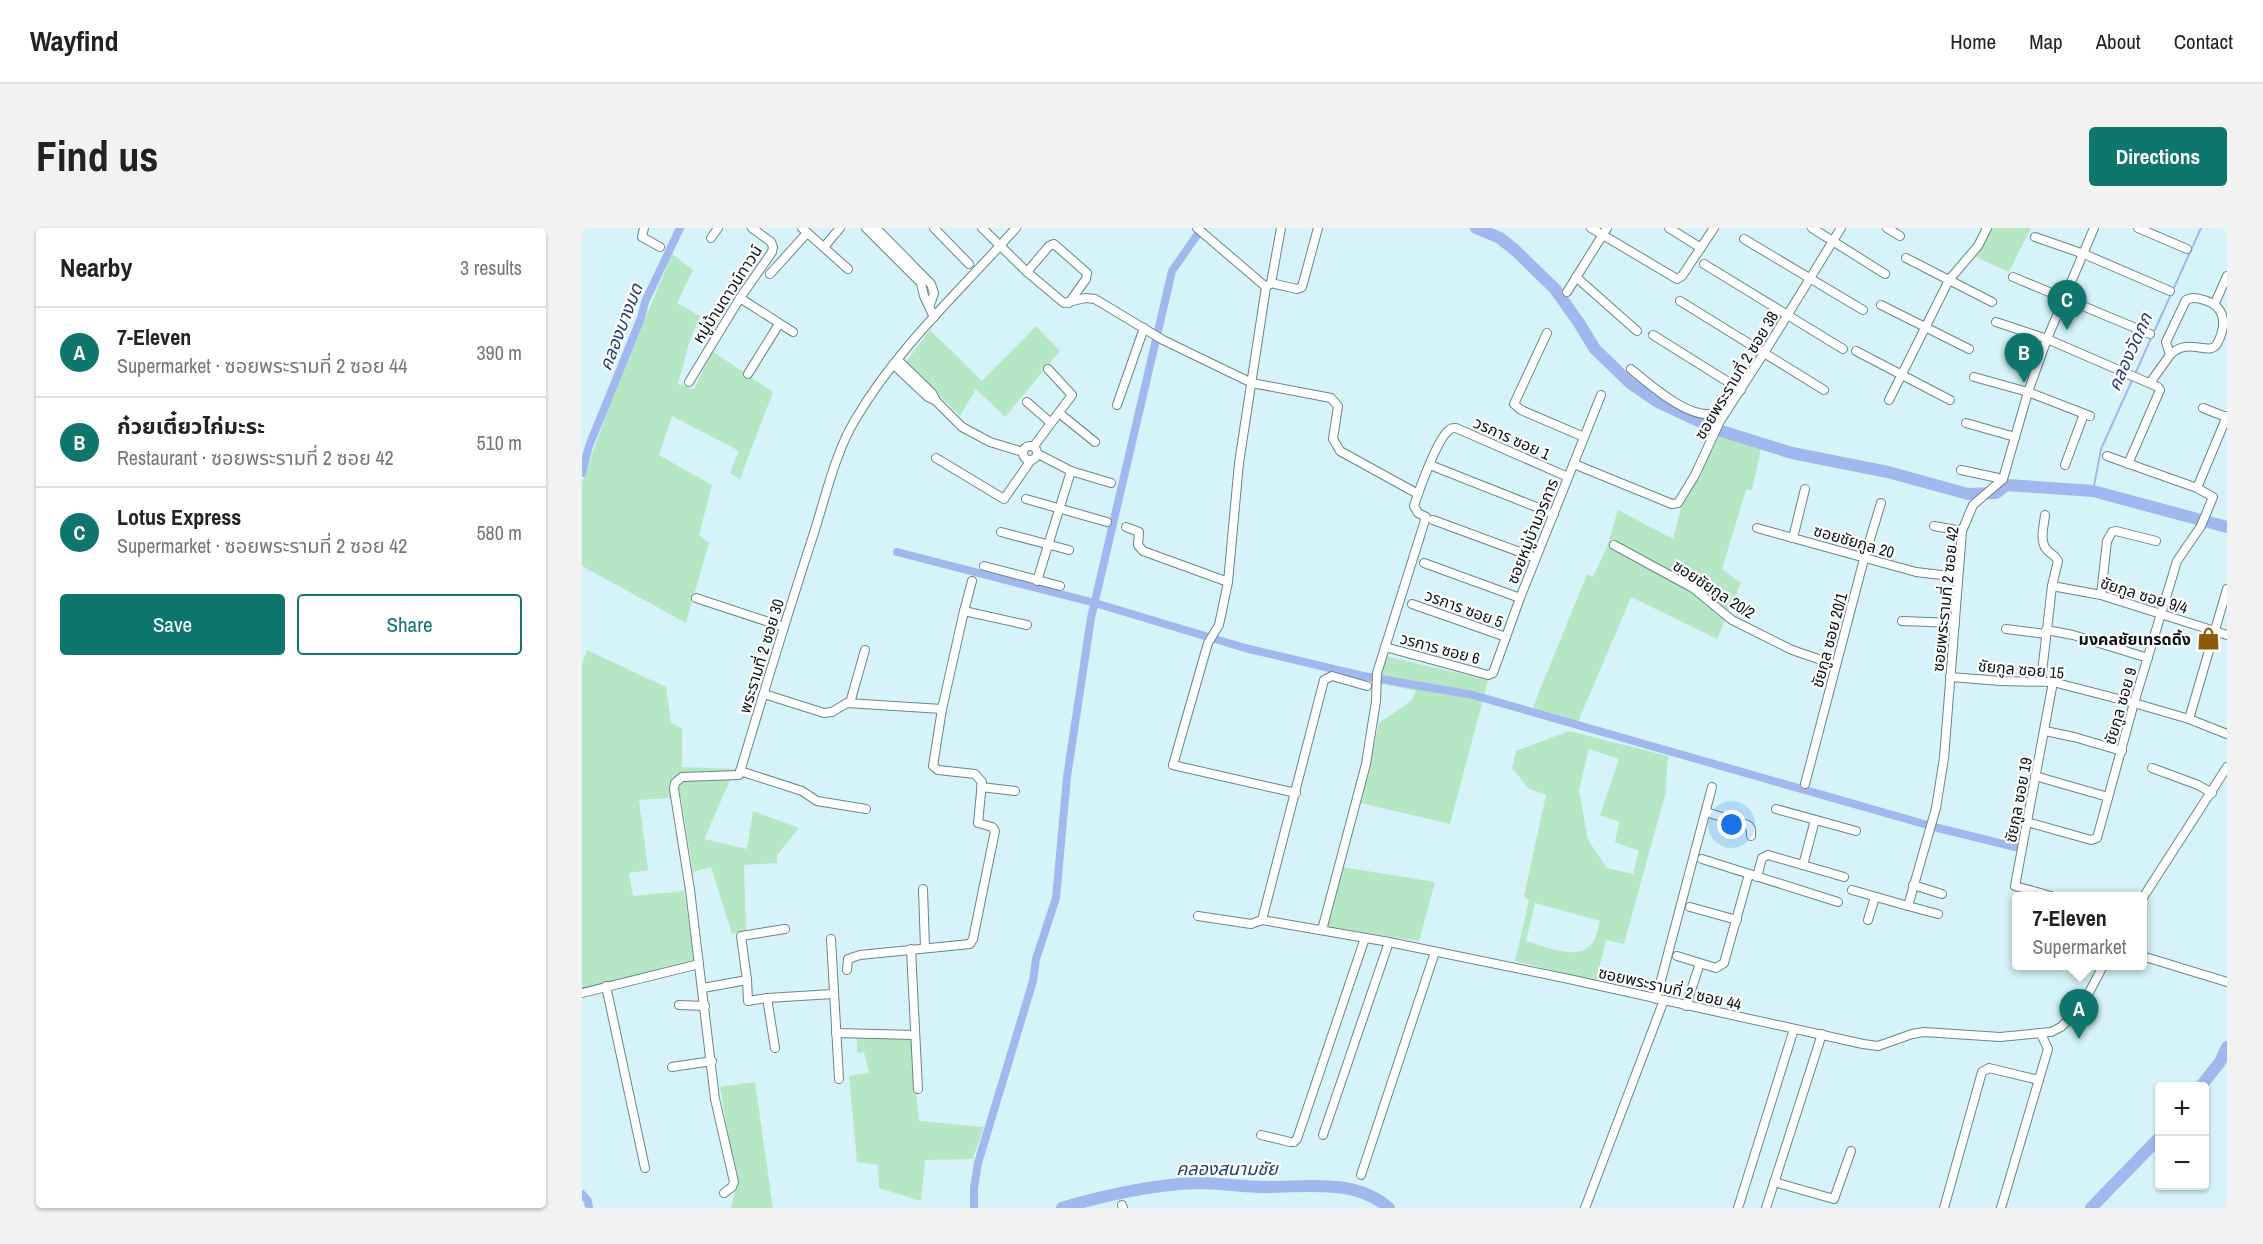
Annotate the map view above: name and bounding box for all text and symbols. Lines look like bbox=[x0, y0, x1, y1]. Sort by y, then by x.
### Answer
text: Wayfind bbox=[30, 22, 118, 60]
text: Home bbox=[1950, 27, 1996, 56]
text: Map bbox=[2029, 27, 2063, 56]
text: About bbox=[2096, 27, 2141, 56]
text: Contact bbox=[2174, 27, 2233, 56]
button: Directions bbox=[2089, 127, 2227, 186]
text: Find us bbox=[36, 128, 158, 184]
street label: หมู่บ้านดาวน์ทาวน์ bbox=[687, 241, 767, 347]
text: Nearby bbox=[60, 250, 132, 285]
text: 3 results bbox=[460, 254, 522, 281]
water label: คลองบางมด bbox=[592, 279, 649, 374]
pin: C bbox=[2048, 280, 2086, 330]
street label: ซอยพระรามที่ 2 ซอย 38 bbox=[1689, 307, 1783, 443]
water label: คลองวัดกก bbox=[2101, 308, 2158, 395]
text: 7-Eleven bbox=[117, 322, 191, 352]
pin: B bbox=[2004, 334, 2044, 383]
text: A bbox=[74, 339, 85, 366]
text: 390 m bbox=[476, 339, 522, 366]
text: Supermarket · ซอยพระรามที่ 2 ซอย 44 bbox=[117, 352, 407, 379]
text: ก๋วยเตี๋ยวไก่มะระ bbox=[117, 411, 265, 441]
street label: วรการ ซอย 1 bbox=[1470, 411, 1554, 465]
text: B bbox=[74, 429, 85, 456]
text: 510 m bbox=[476, 429, 522, 456]
text: Restaurant · ซอยพระรามที่ 2 ซอย 42 bbox=[117, 444, 394, 471]
street label: ซอยหมู่บ้านวรการ bbox=[1501, 475, 1563, 587]
text: Lotus Express bbox=[117, 502, 241, 532]
text: C bbox=[74, 519, 85, 546]
text: 580 m bbox=[476, 519, 522, 546]
street label: ซอยชัยกูล 20 bbox=[1811, 519, 1897, 563]
street label: ซอยพระรามที่ 2 ซอย 42 bbox=[1926, 525, 1964, 673]
text: Supermarket · ซอยพระรามที่ 2 ซอย 42 bbox=[117, 532, 407, 559]
street label: ซอยชัยกูล 20/2 bbox=[1669, 554, 1759, 624]
street label: ชัยกูล ซอย 9/4 bbox=[2098, 571, 2190, 619]
street label: วรการ ซอย 5 bbox=[1422, 584, 1506, 632]
street label: ชัยกูล ซอย 20/1 bbox=[1806, 589, 1852, 690]
button: Save bbox=[60, 594, 285, 655]
button: Share bbox=[297, 594, 522, 655]
street label: พระรามที่ 2 ซอย 30 bbox=[733, 596, 789, 716]
shop icon: มงคลชัยเทรดดิ้ง bbox=[2196, 626, 2222, 652]
street label: วรการ ซอย 6 bbox=[1398, 627, 1482, 669]
place label: มงคลชัยเทรดดิ้ง bbox=[2079, 628, 2191, 650]
street label: ชัยกูล ซอย 15 bbox=[1977, 654, 2065, 684]
street label: ชัยกูล ซอย 9 bbox=[2099, 665, 2141, 747]
street label: ชัยกูล ซอย 19 bbox=[1999, 755, 2037, 845]
your location bbox=[1717, 810, 1746, 839]
popup bbox=[2012, 892, 2147, 970]
text: 7-Eleven bbox=[2033, 903, 2107, 933]
text: Supermarket bbox=[2033, 933, 2126, 960]
street label: ซอยพระรามที่ 2 ซอย 44 bbox=[1596, 961, 1744, 1015]
pin: A bbox=[2060, 990, 2098, 1039]
map controls bbox=[2155, 1082, 2209, 1190]
button: + bbox=[2155, 1082, 2209, 1136]
button: − bbox=[2155, 1136, 2209, 1190]
water label: คลองสนามชัย bbox=[1176, 1156, 1279, 1181]

